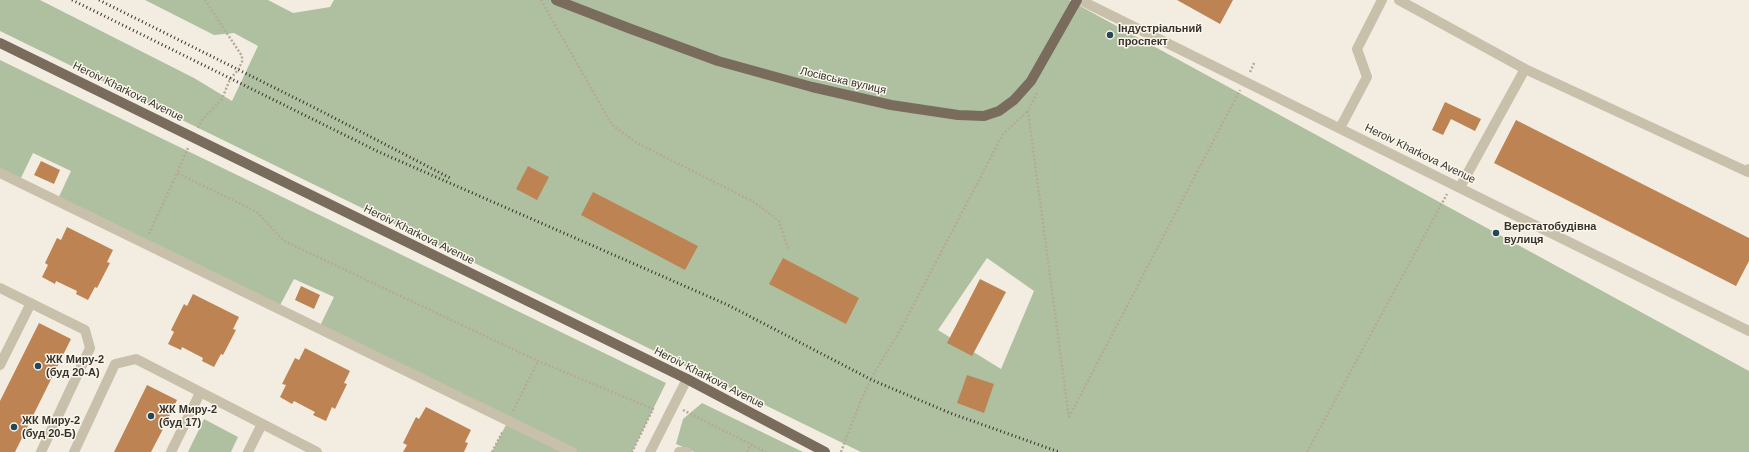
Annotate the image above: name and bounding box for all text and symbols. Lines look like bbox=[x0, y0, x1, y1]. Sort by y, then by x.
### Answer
place label: Індустріальний проспект bbox=[1118, 22, 1202, 48]
marker: Індустріальний проспект bbox=[1105, 30, 1115, 40]
street label: Heroiv Kharkova Avenue bbox=[71, 59, 185, 125]
street label: Лосівська вулиця bbox=[799, 65, 887, 97]
street label: Heroiv Kharkova Avenue bbox=[1363, 121, 1477, 187]
street label: Heroiv Kharkova Avenue bbox=[362, 202, 476, 268]
place label: Верстатобудівна вулиця bbox=[1504, 220, 1596, 246]
marker: Верстатобудівна вулиця bbox=[1491, 228, 1501, 238]
street label: Heroiv Kharkova Avenue bbox=[652, 345, 766, 411]
place label: ЖК Миру-2 (буд 20-А) bbox=[46, 353, 104, 379]
marker: ЖК Миру-2 (буд 20-А) bbox=[33, 361, 43, 371]
place label: ЖК Миру-2 (буд 17) bbox=[159, 403, 217, 429]
marker: ЖК Миру-2 (буд 17) bbox=[146, 411, 156, 421]
place label: ЖК Миру-2 (буд 20-Б) bbox=[22, 414, 80, 440]
marker: ЖК Миру-2 (буд 20-Б) bbox=[9, 422, 19, 432]

